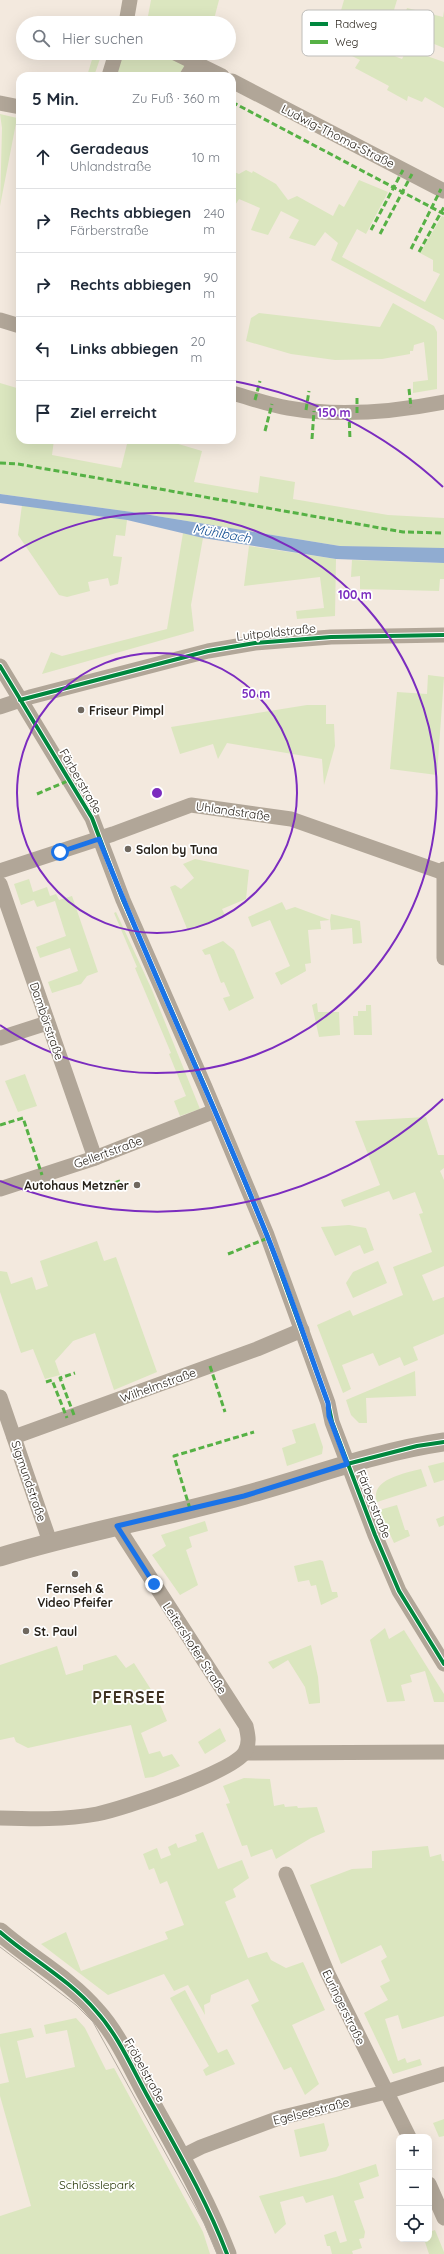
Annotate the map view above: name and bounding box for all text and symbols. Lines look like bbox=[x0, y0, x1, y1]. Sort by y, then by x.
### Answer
legend bbox=[302, 10, 434, 56]
search box bbox=[16, 16, 236, 60]
text: Radweg bbox=[335, 17, 377, 31]
icon: search bbox=[30, 27, 52, 49]
text: Hier suchen bbox=[62, 29, 143, 48]
text: Weg bbox=[335, 35, 359, 49]
text: 5 Min. bbox=[32, 88, 79, 109]
text: Zu Fuß · 360 m bbox=[132, 90, 220, 106]
street label: Ludwig-Thoma-Straße bbox=[279, 101, 397, 171]
text: Geradeaus bbox=[70, 139, 149, 158]
icon: ahead bbox=[32, 146, 54, 168]
text: 10 m bbox=[192, 149, 220, 165]
text: Uhlandstraße bbox=[70, 158, 151, 174]
text: Rechts abbiegen bbox=[70, 203, 191, 222]
text: 240 m bbox=[203, 205, 225, 237]
icon: right bbox=[32, 210, 54, 232]
text: Färberstraße bbox=[70, 222, 149, 238]
text: 90 m bbox=[203, 269, 218, 301]
icon: right bbox=[32, 274, 54, 296]
text: Rechts abbiegen bbox=[70, 275, 191, 294]
text: 20 m bbox=[190, 333, 205, 365]
icon: left bbox=[32, 338, 54, 360]
text: Links abbiegen bbox=[70, 339, 178, 358]
icon: arrive bbox=[32, 402, 54, 424]
text: Ziel erreicht bbox=[70, 403, 157, 422]
text: 150 m bbox=[317, 405, 351, 420]
water label: Mühlbach bbox=[192, 520, 253, 546]
text: 100 m bbox=[338, 587, 372, 602]
street label: Luitpoldstraße bbox=[236, 620, 317, 644]
text: 50 m bbox=[242, 686, 270, 701]
place label: Friseur Pimpl bbox=[89, 703, 164, 718]
marker: Friseur Pimpl bbox=[76, 705, 86, 715]
street label: Färberstraße bbox=[56, 746, 106, 816]
centre of rings bbox=[150, 786, 164, 800]
street label: Uhlandstraße bbox=[195, 798, 271, 824]
place label: Salon by Tuna bbox=[136, 842, 218, 857]
route start bbox=[51, 843, 69, 861]
marker: Salon by Tuna bbox=[123, 844, 133, 854]
street label: Dambörstraße bbox=[27, 980, 67, 1062]
street label: Gellertstraße bbox=[72, 1133, 144, 1171]
place label: Autohaus Metzner bbox=[24, 1178, 129, 1193]
marker: Autohaus Metzner bbox=[132, 1180, 142, 1190]
street label: Wilhelmstraße bbox=[118, 1364, 198, 1406]
street label: Sigmundstraße bbox=[8, 1439, 50, 1523]
street label: Färberstraße bbox=[353, 1468, 395, 1541]
marker: Fernseh & Video Pfeifer bbox=[70, 1569, 80, 1579]
route end bbox=[145, 1575, 163, 1593]
place label: Fernseh & Video Pfeifer bbox=[37, 1581, 113, 1610]
street label: Leitershofer Straße bbox=[160, 1599, 230, 1697]
place label: St. Paul bbox=[34, 1624, 77, 1639]
marker: St. Paul bbox=[21, 1626, 31, 1636]
district label: PFERSEE bbox=[92, 1687, 166, 1707]
street label: Euringerstraße bbox=[319, 1967, 369, 2047]
street label: Fröbelstraße bbox=[121, 2035, 169, 2105]
street label: Egelseestraße bbox=[271, 2094, 351, 2128]
map controls bbox=[396, 2134, 432, 2242]
button: + bbox=[396, 2134, 432, 2170]
button: − bbox=[396, 2170, 432, 2206]
park label: Schlösslepark bbox=[59, 2177, 135, 2192]
button: locate bbox=[396, 2206, 432, 2242]

